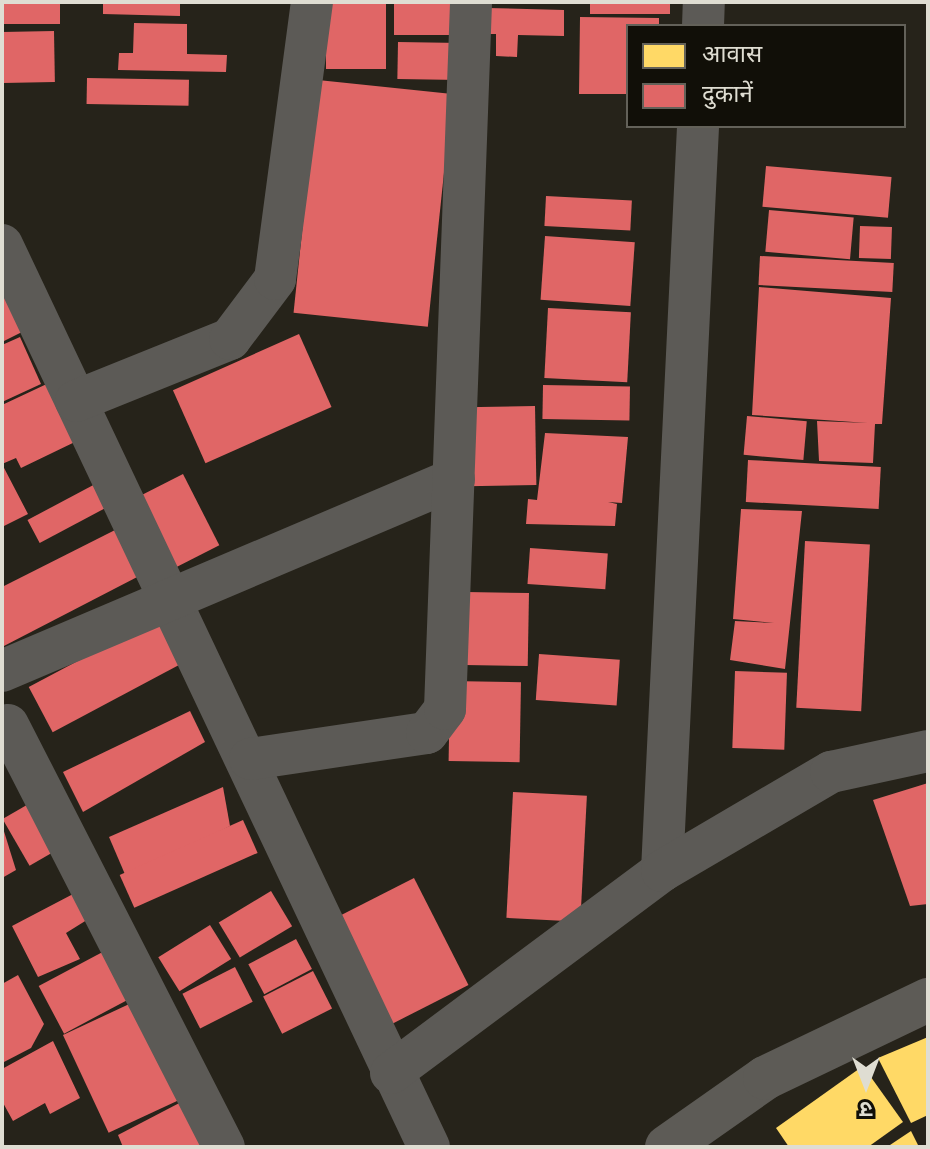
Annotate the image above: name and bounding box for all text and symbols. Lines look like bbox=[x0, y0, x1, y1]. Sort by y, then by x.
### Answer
legend bbox=[626, 24, 906, 128]
text: आवास bbox=[702, 40, 762, 67]
text: दुकानें bbox=[702, 80, 753, 107]
north arrow bbox=[826, 1045, 906, 1125]
text: उ bbox=[860, 1097, 872, 1122]

